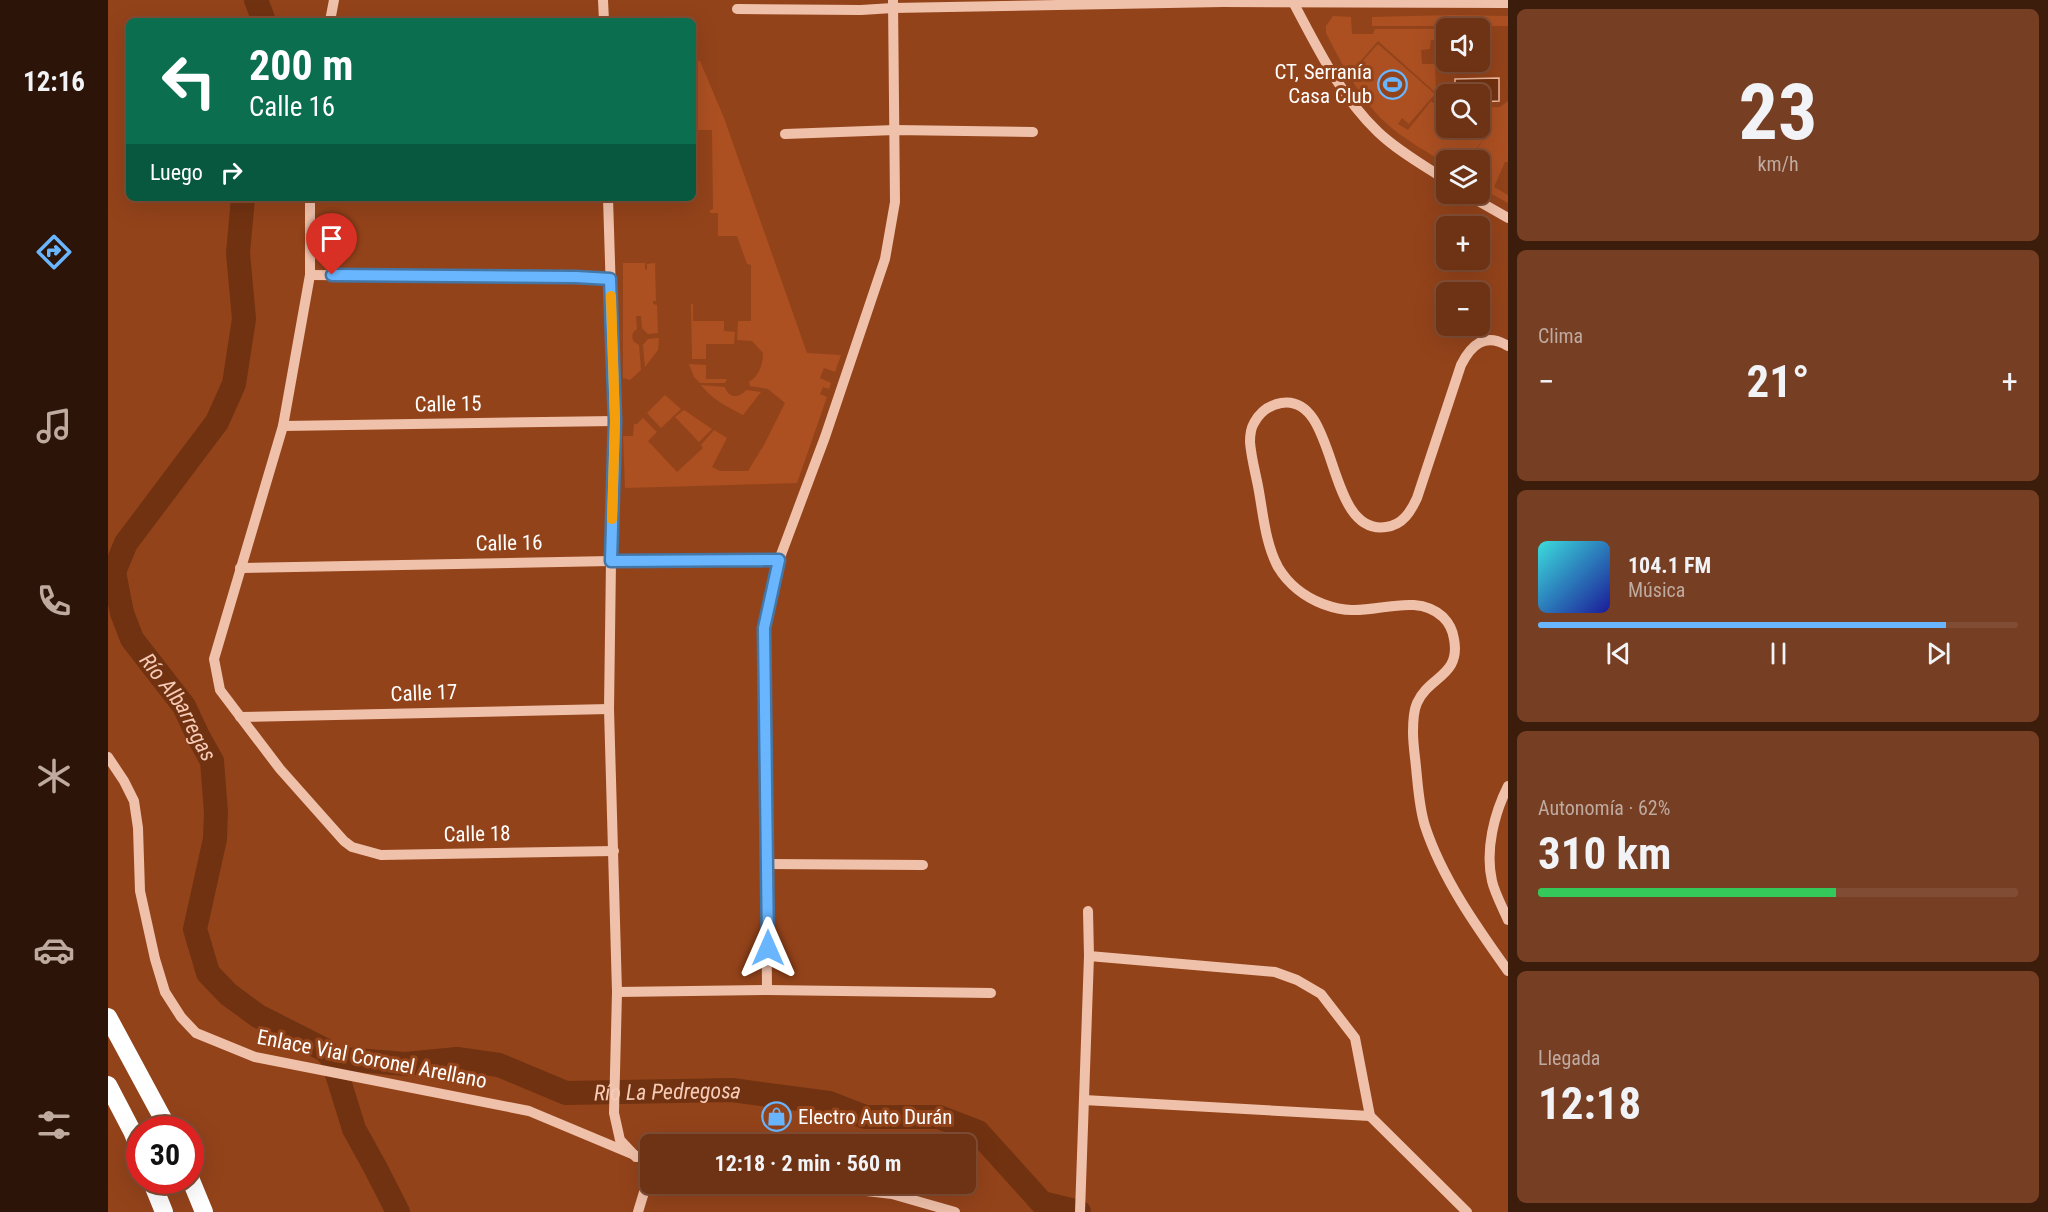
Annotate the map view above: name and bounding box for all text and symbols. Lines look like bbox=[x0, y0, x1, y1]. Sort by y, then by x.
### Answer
map controls bbox=[1436, 18, 1490, 336]
button: sound bbox=[1436, 18, 1490, 72]
text: 200 m bbox=[249, 41, 354, 90]
icon: left bbox=[150, 42, 228, 120]
place label: CT, Serranía Casa Club bbox=[1274, 60, 1372, 108]
text: 12:16 bbox=[23, 66, 85, 98]
text: 23 bbox=[1739, 67, 1817, 158]
sports icon: CT, Serranía Casa Club bbox=[1377, 68, 1409, 100]
button: search bbox=[1436, 84, 1490, 138]
text: Calle 16 bbox=[249, 91, 335, 123]
button: layers bbox=[1436, 150, 1490, 204]
text: km/h bbox=[1757, 152, 1799, 176]
icon: right bbox=[215, 156, 248, 189]
text: Luego bbox=[150, 160, 203, 185]
pin bbox=[306, 213, 357, 275]
button: + bbox=[1436, 216, 1490, 270]
icon: arrive bbox=[315, 222, 348, 255]
icon: directions bbox=[33, 231, 75, 273]
button: − bbox=[1436, 282, 1490, 336]
text: Clima bbox=[1538, 324, 1583, 348]
text: 21° bbox=[1747, 355, 1810, 408]
text: − bbox=[1538, 362, 1555, 401]
text: + bbox=[2002, 362, 2018, 401]
street label: Calle 15 bbox=[414, 391, 482, 417]
icon: music bbox=[33, 405, 75, 447]
street label: Calle 16 bbox=[475, 530, 543, 556]
text: 104.1 FM bbox=[1628, 553, 1711, 578]
text: Música bbox=[1628, 578, 1685, 602]
icon: phone bbox=[33, 580, 75, 622]
icon: previous bbox=[1602, 637, 1635, 670]
icon: pause bbox=[1762, 637, 1795, 670]
icon: next bbox=[1922, 637, 1955, 670]
water label: Río Albarregas bbox=[135, 648, 222, 765]
street label: Calle 17 bbox=[390, 680, 458, 706]
icon: climate bbox=[33, 755, 75, 797]
text: Autonomía · 62% bbox=[1538, 796, 1670, 820]
street label: Calle 18 bbox=[443, 821, 511, 847]
text: 310 km bbox=[1538, 827, 1671, 880]
position arrow bbox=[736, 916, 800, 980]
icon: car bbox=[33, 929, 75, 971]
street label: Enlace Vial Coronel Arellano bbox=[255, 1025, 489, 1093]
text: Llegada bbox=[1538, 1046, 1600, 1070]
water label: Río La Pedregosa bbox=[594, 1077, 743, 1105]
text: 12:18 bbox=[1538, 1077, 1641, 1130]
shop icon: Electro Auto Durán bbox=[761, 1101, 793, 1133]
icon: filters bbox=[33, 1104, 75, 1146]
place label: Electro Auto Durán bbox=[798, 1105, 952, 1129]
speed limit sign: 30 bbox=[126, 1116, 204, 1194]
text: 12:18 · 2 min · 560 m bbox=[715, 1151, 901, 1176]

